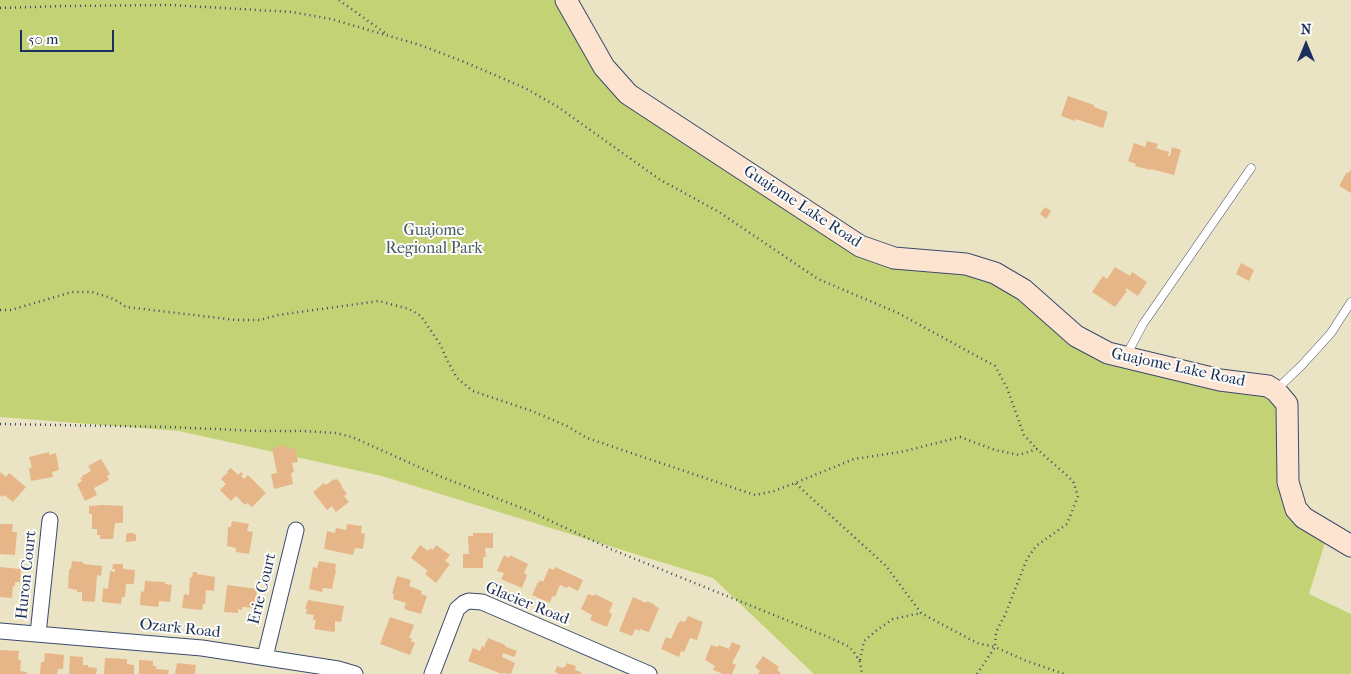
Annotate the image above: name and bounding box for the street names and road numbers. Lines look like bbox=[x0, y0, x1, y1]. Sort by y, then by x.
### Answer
street label: Guajome Lake Road bbox=[740, 162, 864, 252]
street label: Guajome Lake Road bbox=[1109, 344, 1247, 392]
street label: Huron Court bbox=[13, 530, 41, 620]
street label: Erie Court bbox=[245, 551, 281, 627]
street label: Glacier Road bbox=[482, 579, 572, 629]
street label: Ozark Road bbox=[139, 615, 221, 643]

